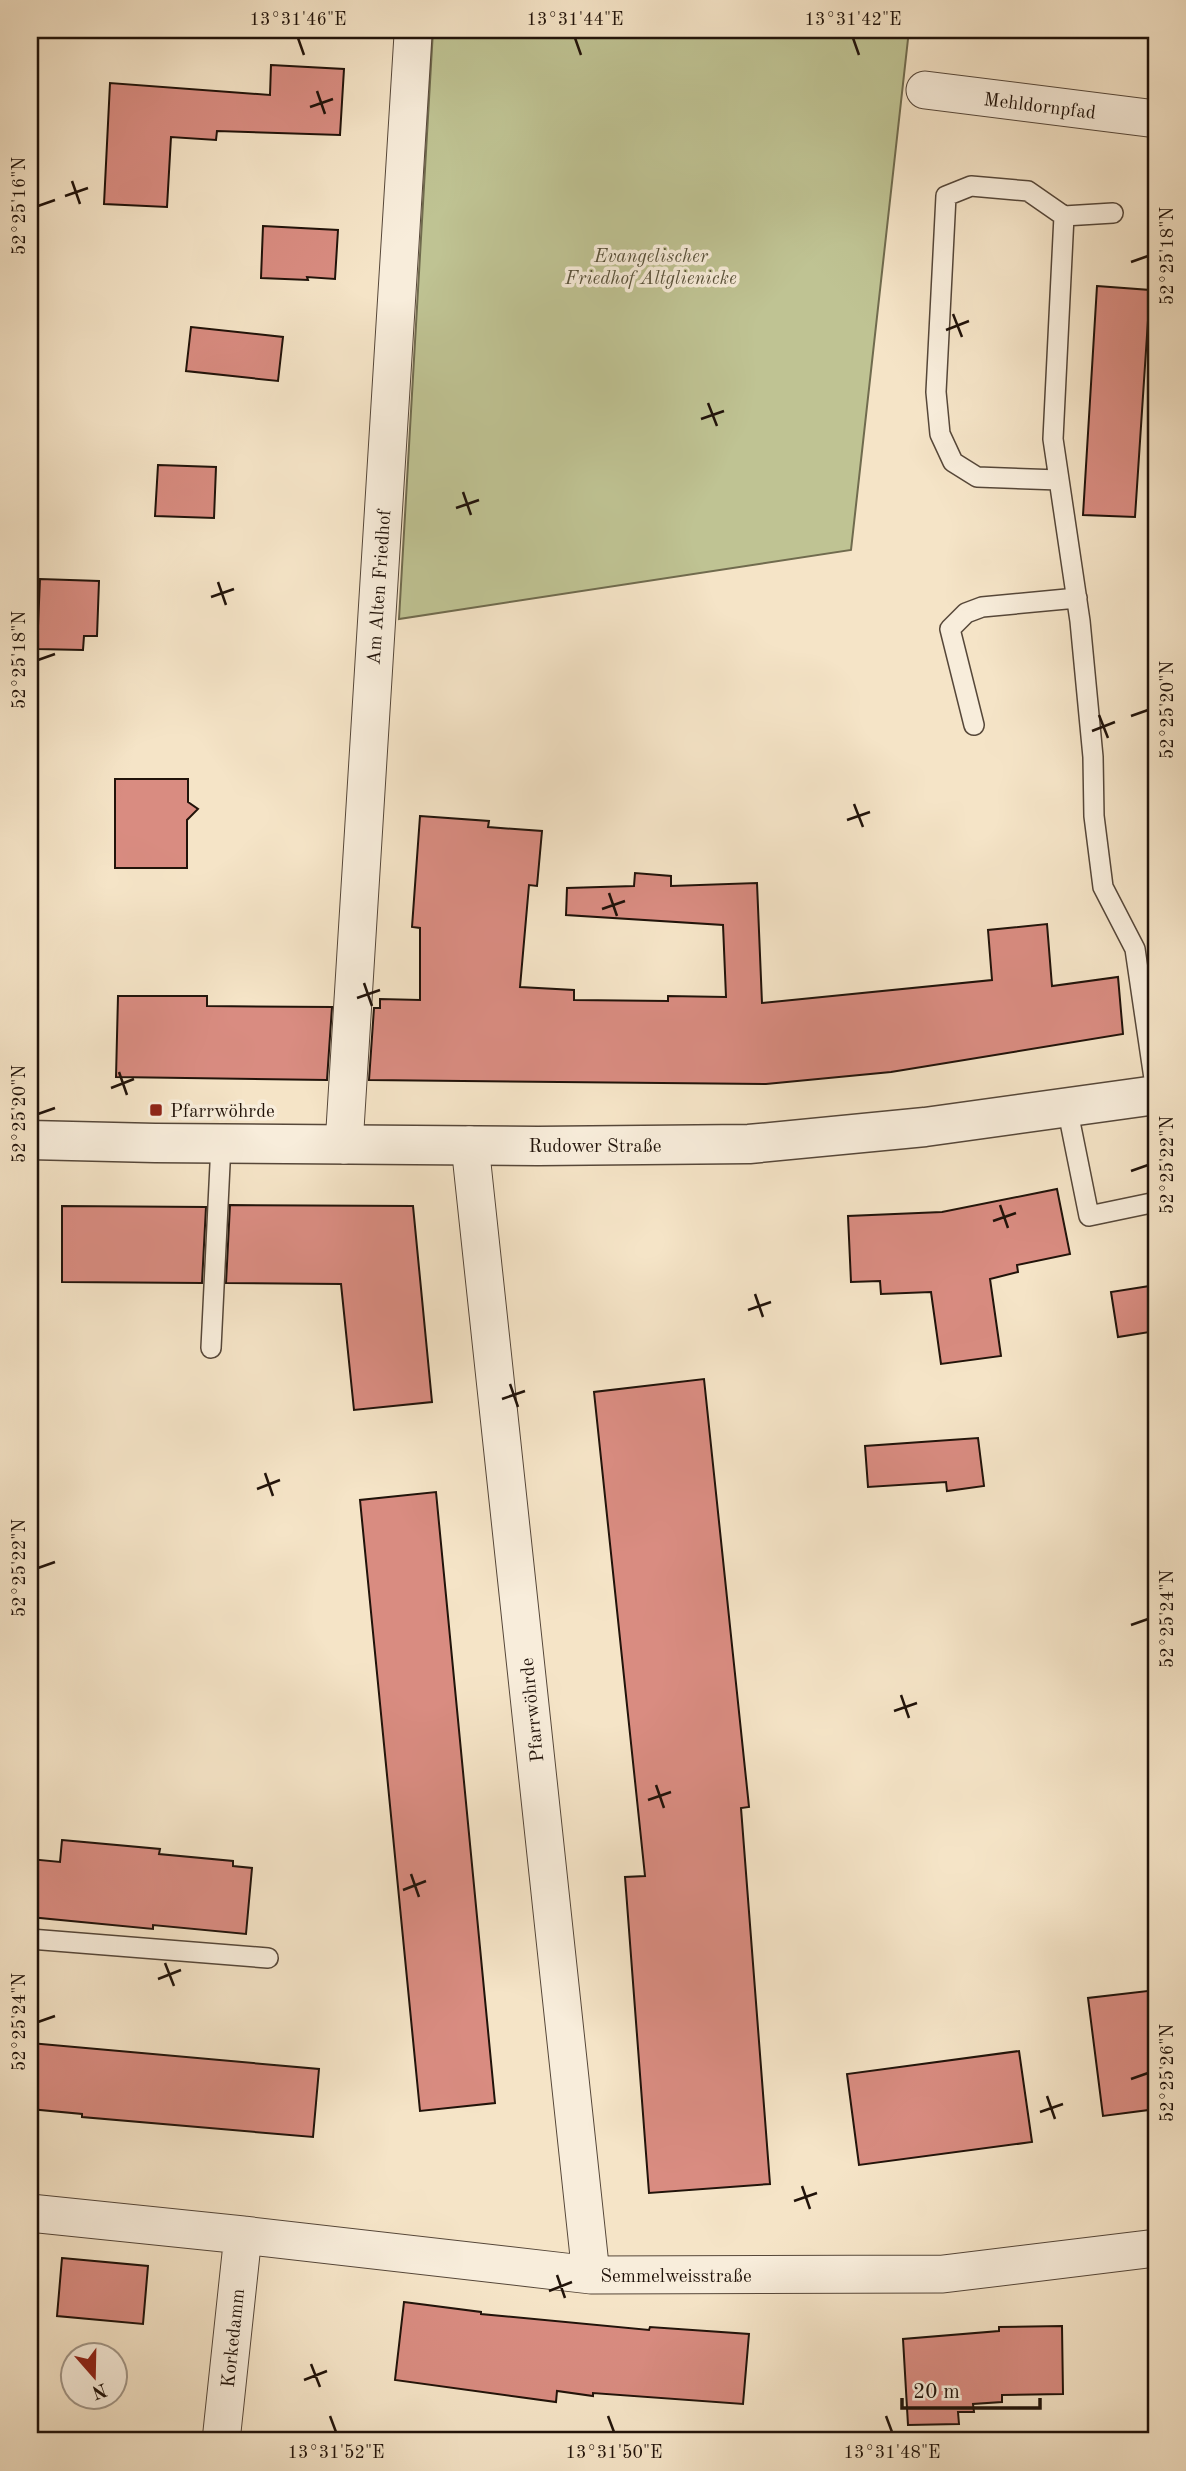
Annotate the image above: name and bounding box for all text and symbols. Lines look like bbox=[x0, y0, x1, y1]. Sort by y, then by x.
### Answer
text: 13°31'46"E bbox=[250, 11, 346, 29]
text: 13°31'44"E bbox=[527, 11, 623, 29]
text: 13°31'42"E bbox=[805, 11, 901, 29]
street label: Mehldornpfad bbox=[982, 91, 1097, 124]
text: 52°25'16"N bbox=[11, 157, 29, 255]
text: 52°25'18"N bbox=[1159, 207, 1177, 305]
park label: Evangelischer Friedhof Altglienicke bbox=[564, 248, 737, 289]
street label: Am Alten Friedhof bbox=[366, 508, 395, 666]
text: 52°25'18"N bbox=[11, 611, 29, 709]
text: 52°25'20"N bbox=[1159, 661, 1177, 759]
text: 52°25'20"N bbox=[11, 1065, 29, 1163]
marker: Pfarrwöhrde bbox=[148, 1102, 164, 1118]
place label: Pfarrwöhrde bbox=[170, 1103, 275, 1122]
text: 52°25'22"N bbox=[1159, 1116, 1177, 1214]
street label: Rudower Straße bbox=[529, 1138, 661, 1157]
text: 52°25'22"N bbox=[11, 1519, 29, 1617]
text: 52°25'24"N bbox=[1159, 1570, 1177, 1668]
street label: Pfarrwöhrde bbox=[519, 1657, 548, 1763]
text: 52°25'24"N bbox=[11, 1973, 29, 2071]
text: 52°25'26"N bbox=[1159, 2024, 1177, 2122]
street label: Semmelweisstraße bbox=[600, 2268, 752, 2287]
street label: Korkedamm bbox=[220, 2288, 249, 2389]
north arrow bbox=[60, 2342, 130, 2412]
scale bar bbox=[902, 2366, 1041, 2410]
text: N bbox=[88, 2378, 109, 2401]
text: 20 m bbox=[913, 2382, 960, 2403]
text: 13°31'52"E bbox=[288, 2444, 384, 2462]
text: 13°31'50"E bbox=[566, 2444, 662, 2462]
text: 13°31'48"E bbox=[844, 2444, 940, 2462]

